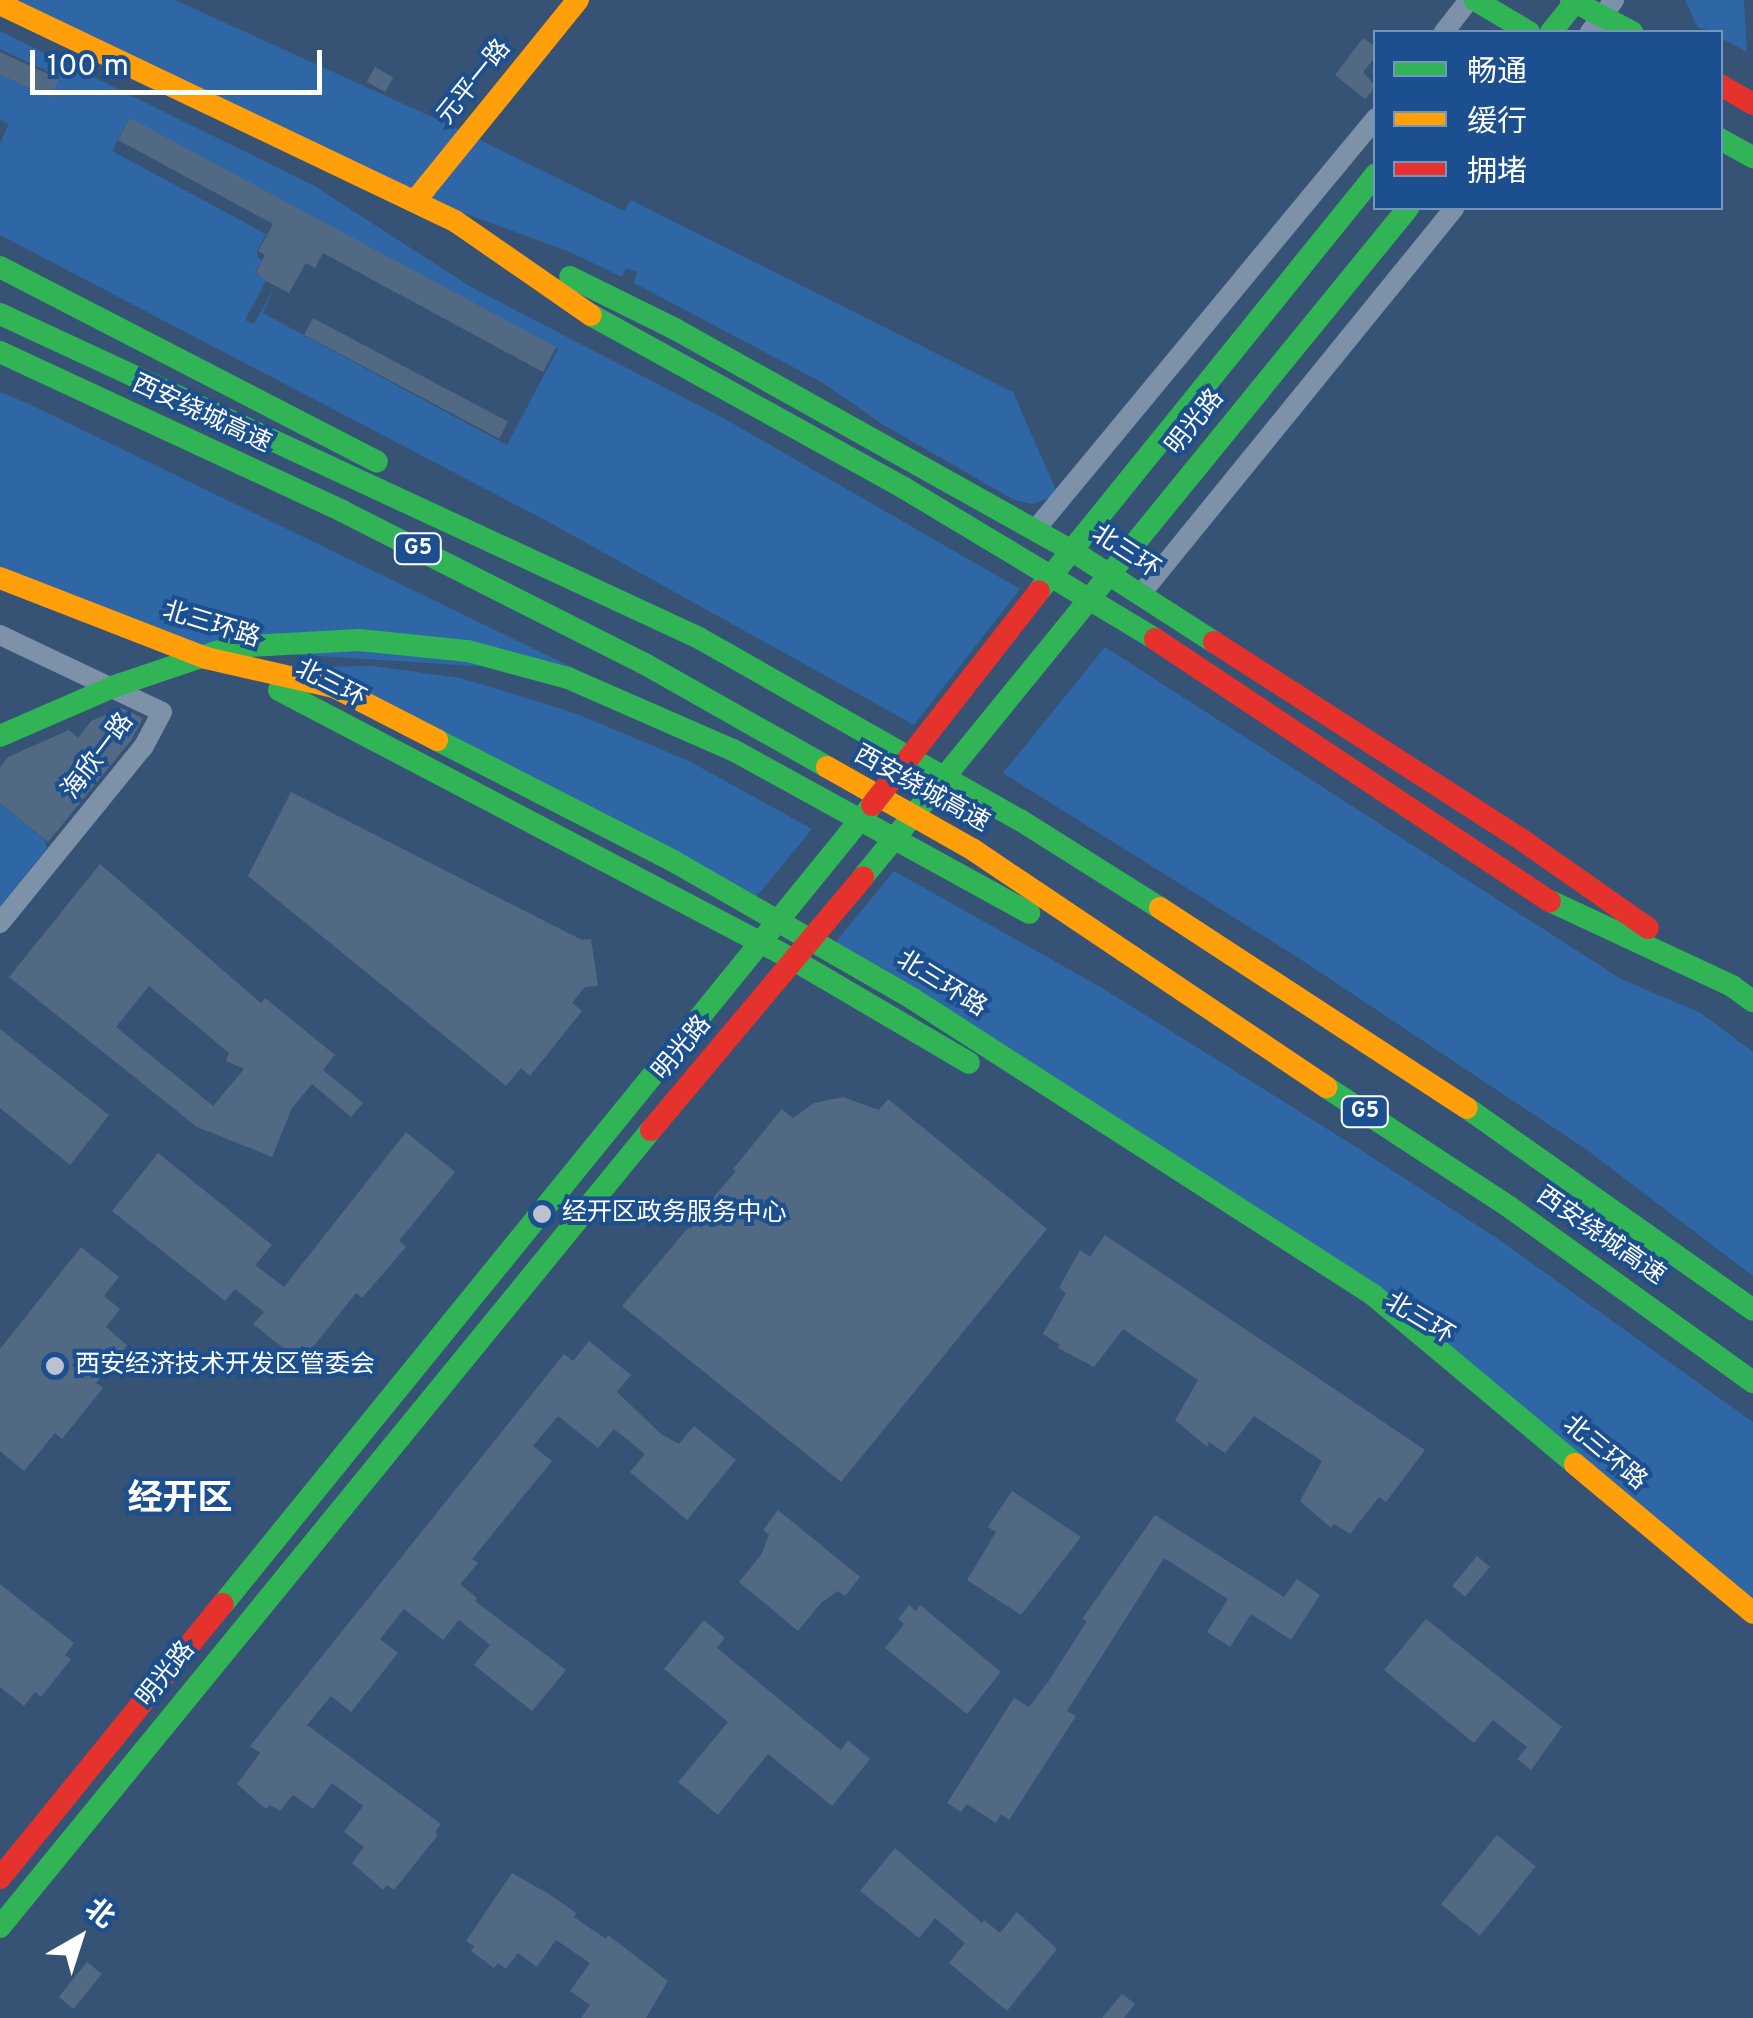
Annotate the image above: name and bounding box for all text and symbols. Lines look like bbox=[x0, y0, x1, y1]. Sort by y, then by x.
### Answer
scale bar bbox=[35, 30, 328, 92]
legend bbox=[1373, 30, 1723, 210]
street label: 元平一路 bbox=[432, 35, 518, 131]
text: 100 m bbox=[47, 49, 129, 86]
text: 畅通 bbox=[1467, 55, 1527, 92]
text: 缓行 bbox=[1467, 105, 1527, 142]
text: 拥堵 bbox=[1467, 155, 1527, 192]
street label: 西安绕城高速 bbox=[127, 370, 275, 460]
street label: 明光路 bbox=[1161, 384, 1231, 462]
street label: 北三环 bbox=[1085, 520, 1165, 586]
road number: G5 bbox=[393, 532, 443, 566]
street label: 北三环路 bbox=[159, 597, 263, 655]
street label: 北三环 bbox=[290, 655, 370, 715]
street label: 海欣一路 bbox=[57, 708, 141, 806]
street label: 西安绕城高速 bbox=[848, 741, 994, 839]
street label: 北三环路 bbox=[891, 946, 991, 1024]
street label: 明光路 bbox=[647, 1011, 719, 1087]
road number: G5 bbox=[1340, 1095, 1390, 1129]
street label: 西安绕城高速 bbox=[1530, 1182, 1670, 1292]
place label: 经开区政务服务中心 bbox=[562, 1199, 787, 1229]
marker: 经开区政务服务中心 bbox=[531, 1203, 553, 1225]
street label: 北三环 bbox=[1379, 1288, 1459, 1352]
place label: 西安经济技术开发区管委会 bbox=[75, 1351, 375, 1381]
marker: 西安经济技术开发区管委会 bbox=[44, 1355, 66, 1377]
street label: 北三环路 bbox=[1556, 1410, 1652, 1498]
district label: 经开区 bbox=[128, 1479, 232, 1521]
street label: 明光路 bbox=[132, 1636, 202, 1714]
north arrow bbox=[30, 1888, 130, 1988]
text: 北 bbox=[77, 1892, 121, 1937]

